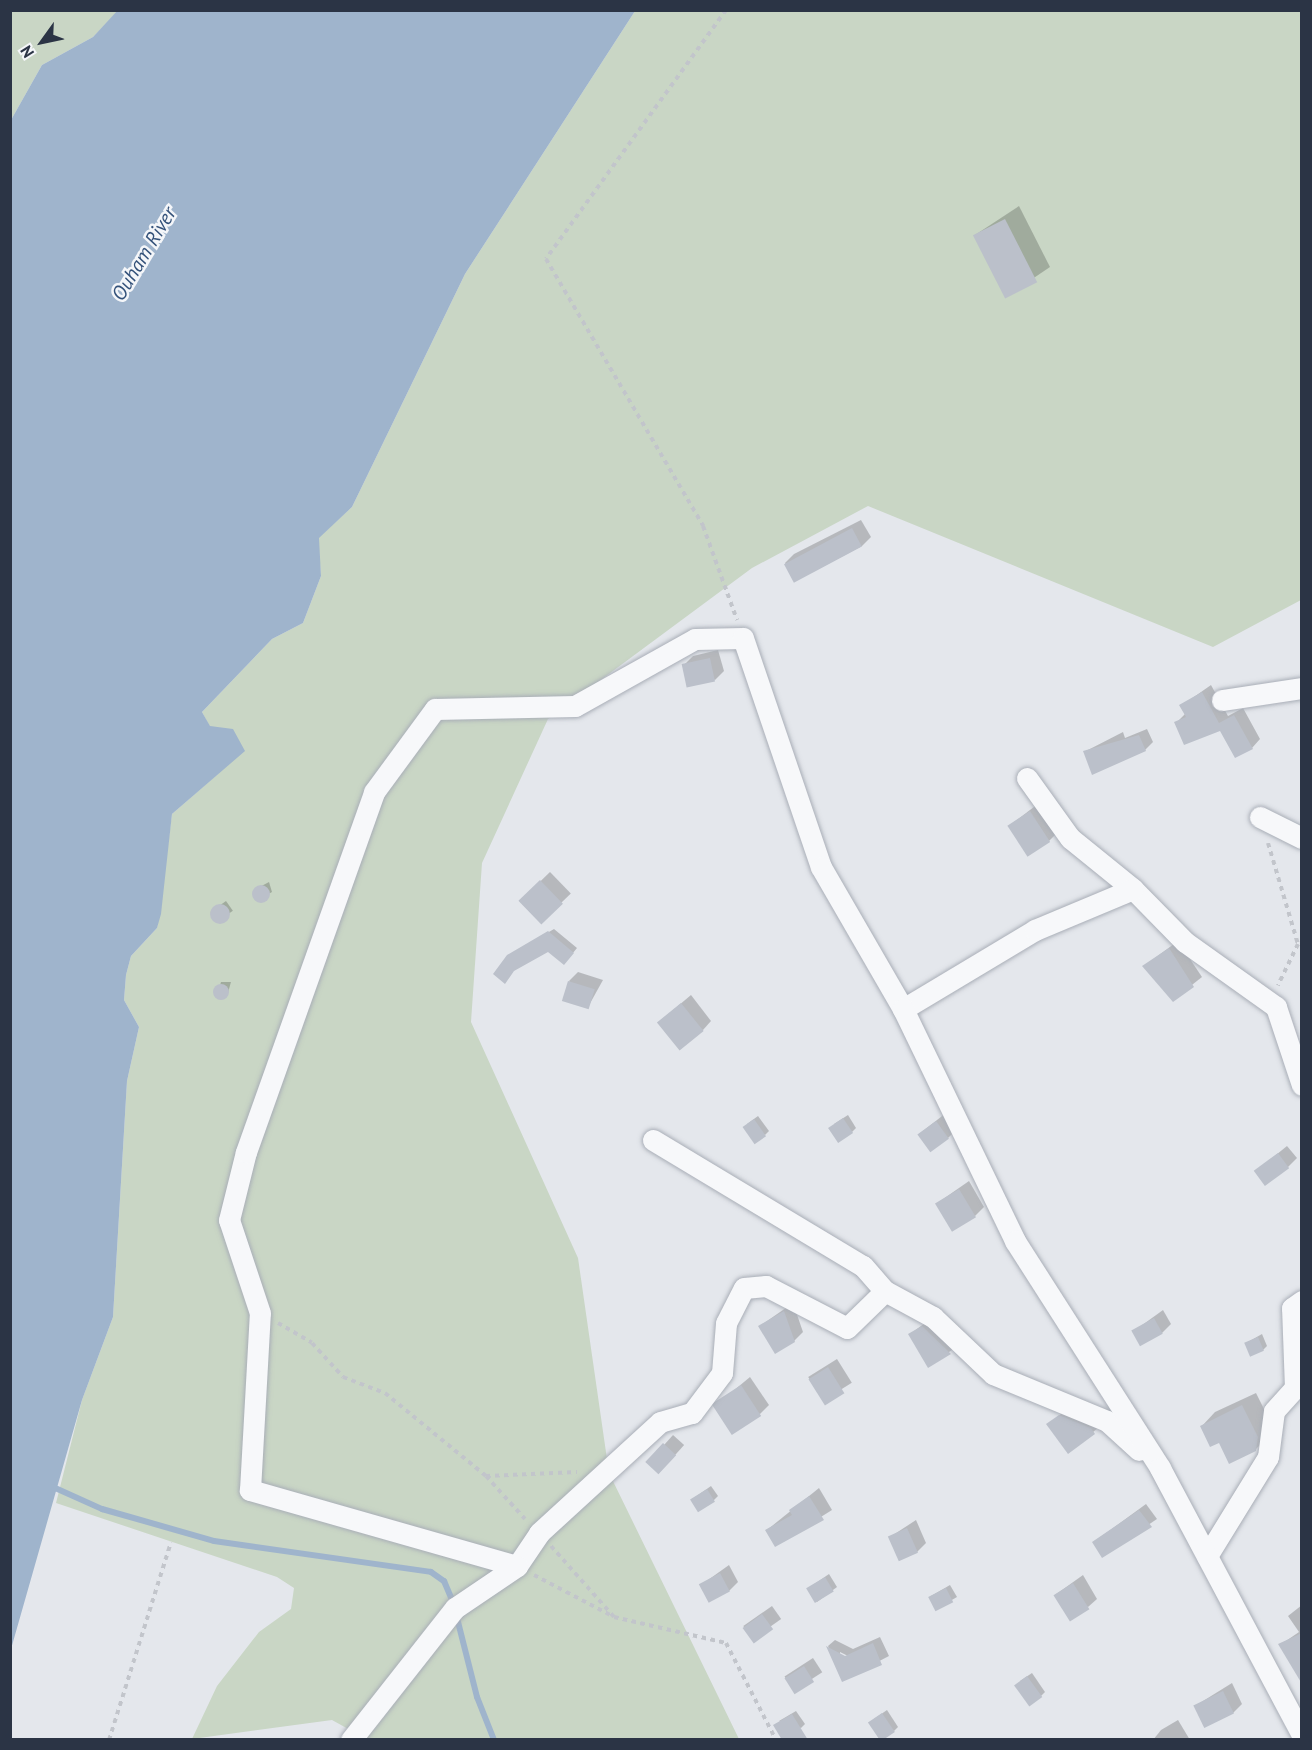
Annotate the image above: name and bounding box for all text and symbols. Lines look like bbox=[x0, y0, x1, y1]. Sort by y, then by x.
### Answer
north arrow bbox=[12, 12, 72, 72]
text: N bbox=[16, 42, 38, 62]
water label: Ouham River bbox=[107, 203, 181, 305]

